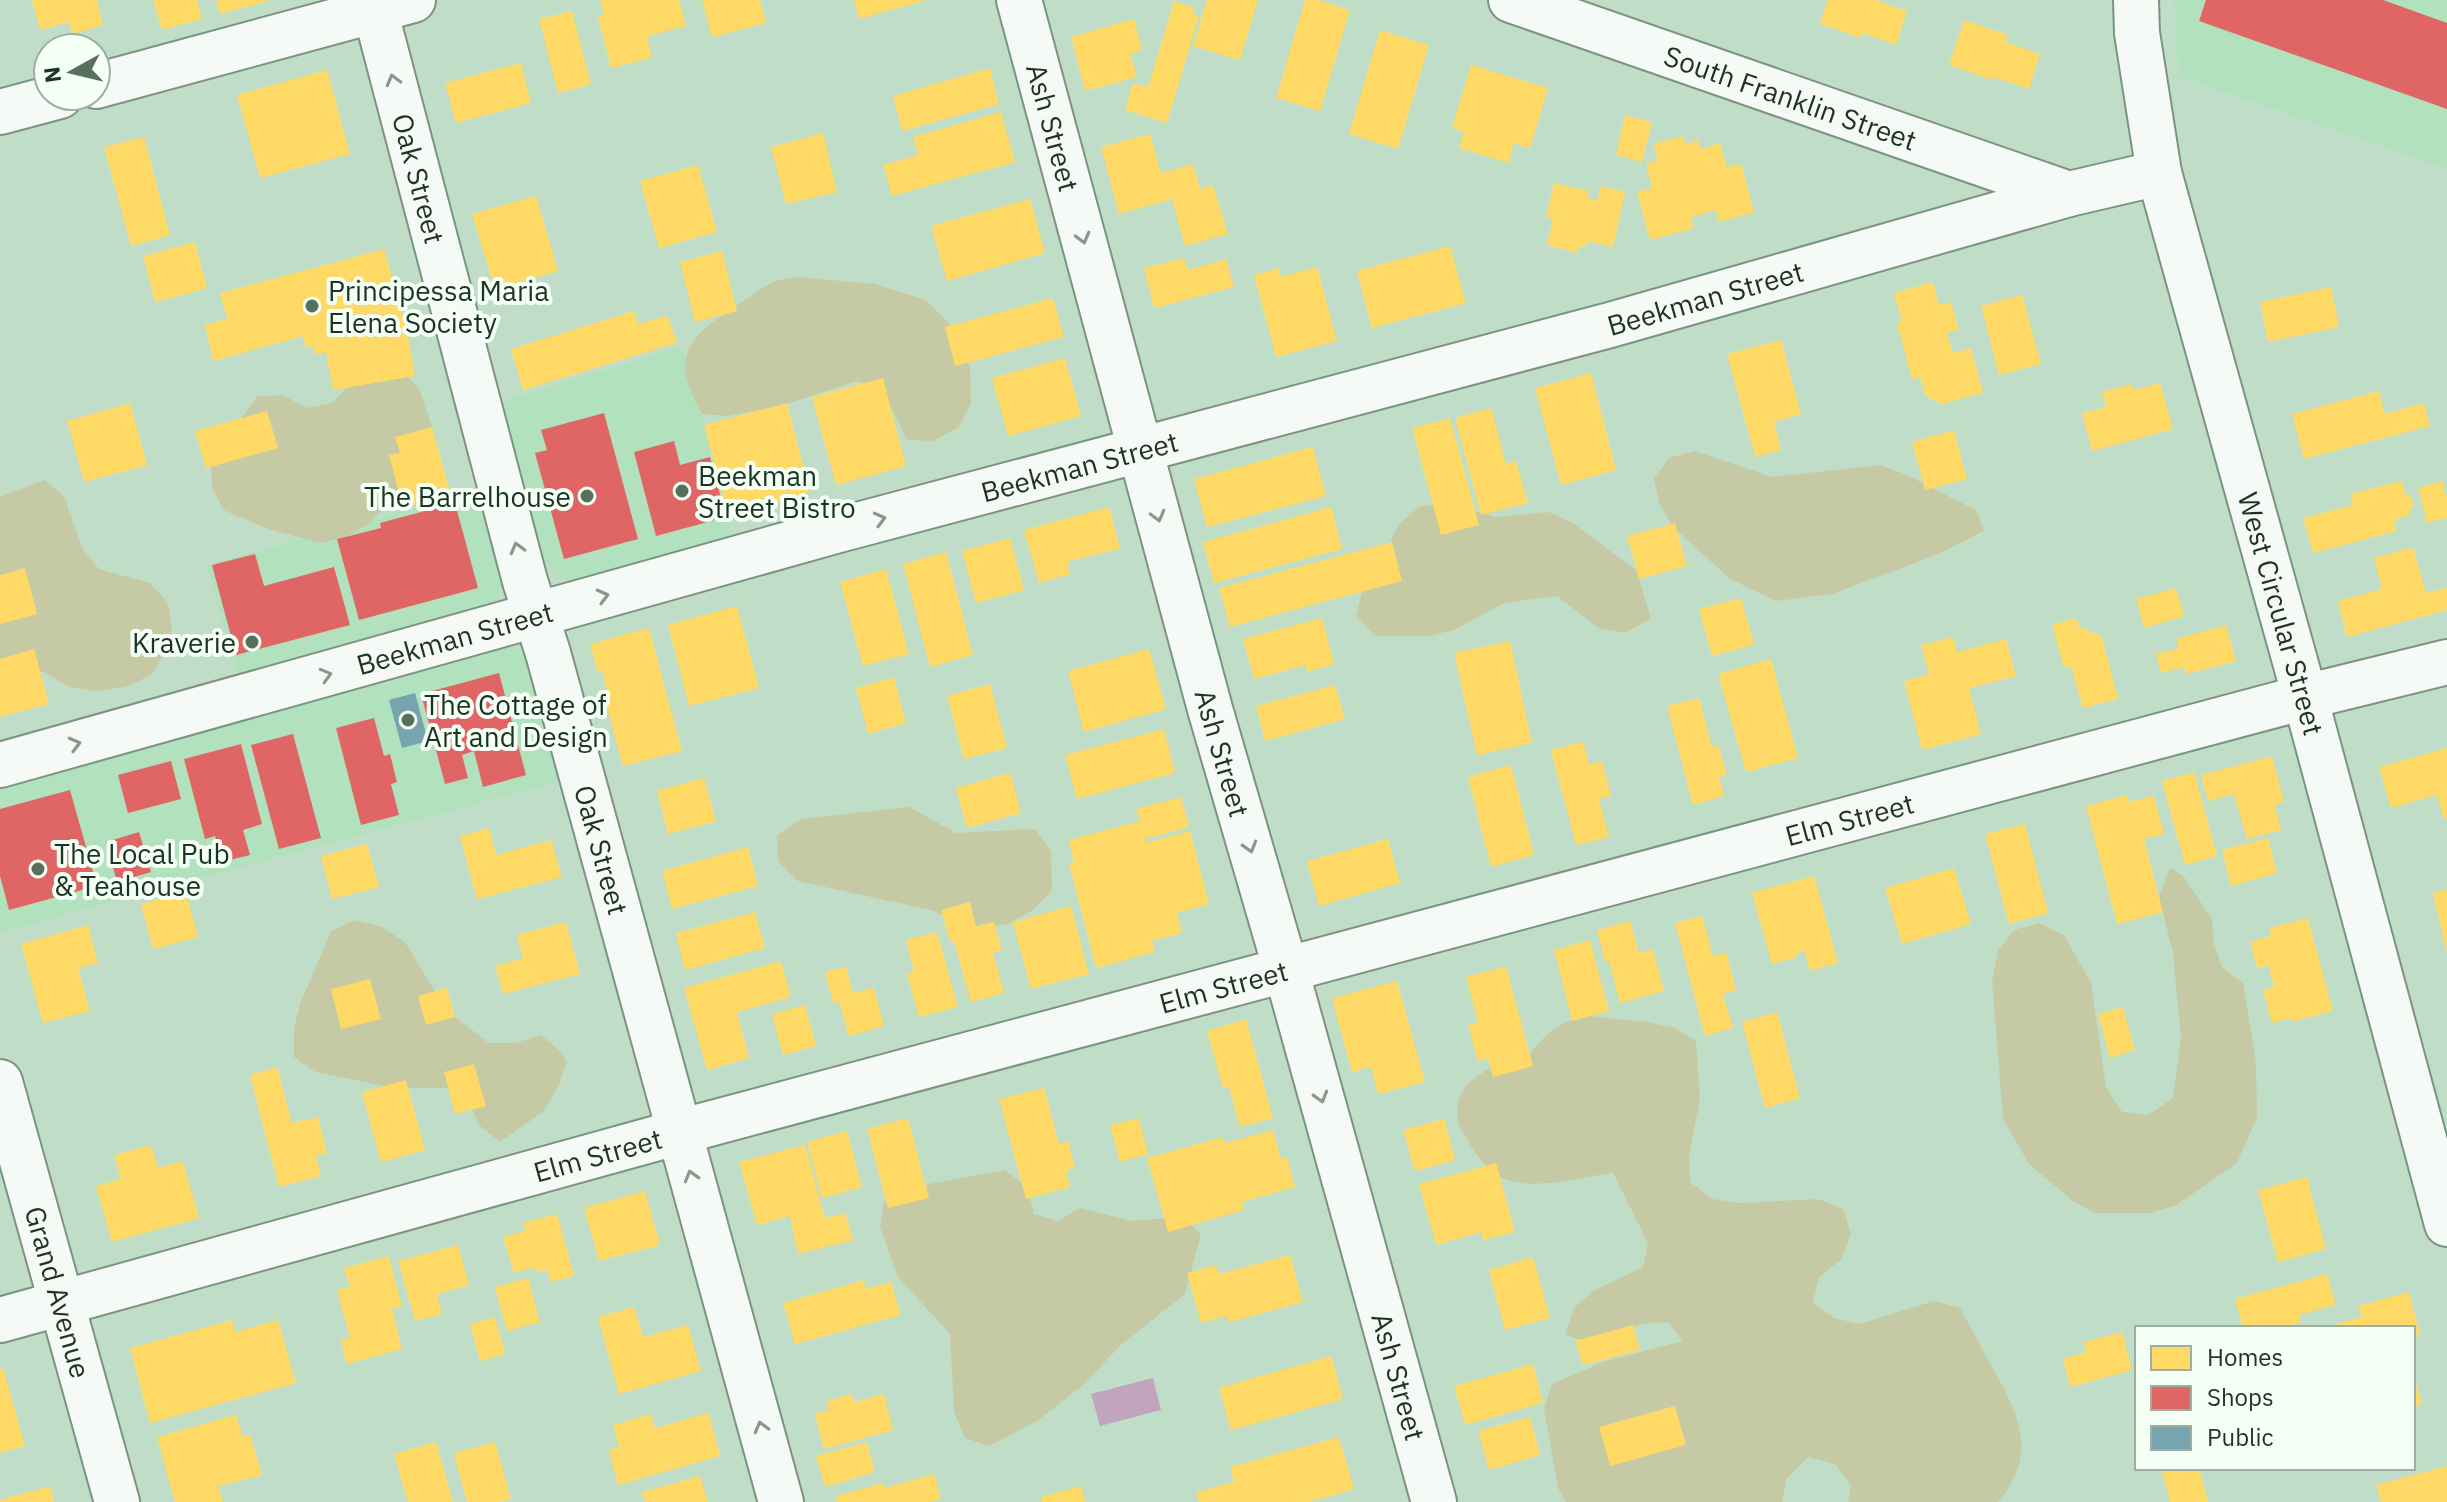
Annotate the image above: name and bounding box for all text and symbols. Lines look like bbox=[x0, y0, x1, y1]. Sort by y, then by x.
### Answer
north arrow bbox=[32, 32, 112, 112]
street label: South Franklin Street bbox=[1659, 36, 1922, 158]
street label: Ash Street bbox=[1018, 59, 1088, 195]
text: N bbox=[36, 65, 67, 85]
one-way arrow bbox=[386, 74, 403, 88]
street label: Oak Street bbox=[384, 109, 454, 247]
one-way arrow bbox=[1073, 230, 1090, 244]
street label: Beekman Street bbox=[1603, 252, 1808, 343]
place label: Principessa Maria Elena Society bbox=[328, 272, 549, 341]
marker: Principessa Maria Elena Society bbox=[303, 297, 321, 315]
street label: Beekman Street bbox=[977, 422, 1182, 510]
place label: Beekman Street Bistro bbox=[698, 457, 856, 526]
place label: The Barrelhouse bbox=[364, 478, 571, 515]
marker: Beekman Street Bistro bbox=[673, 482, 691, 500]
marker: The Barrelhouse bbox=[578, 487, 596, 505]
street label: West Circular Street bbox=[2230, 488, 2333, 739]
one-way arrow bbox=[1149, 508, 1166, 522]
one-way arrow bbox=[873, 512, 887, 529]
one-way arrow bbox=[509, 542, 526, 556]
one-way arrow bbox=[595, 588, 609, 605]
street label: Beekman Street bbox=[352, 592, 557, 683]
place label: Kraverie bbox=[132, 624, 236, 661]
marker: Kraverie bbox=[243, 633, 261, 651]
one-way arrow bbox=[318, 667, 332, 684]
street label: Ash Street bbox=[1187, 685, 1259, 821]
place label: The Cottage of Art and Design bbox=[424, 686, 608, 755]
marker: The Cottage of Art and Design bbox=[399, 711, 417, 729]
one-way arrow bbox=[68, 737, 82, 753]
street label: Oak Street bbox=[567, 781, 637, 919]
street label: Elm Street bbox=[1781, 784, 1918, 854]
place label: The Local Pub & Teahouse bbox=[54, 835, 230, 904]
one-way arrow bbox=[1241, 840, 1257, 854]
marker: The Local Pub & Teahouse bbox=[29, 860, 47, 878]
street label: Elm Street bbox=[1155, 951, 1292, 1021]
one-way arrow bbox=[1312, 1090, 1328, 1104]
street label: Elm Street bbox=[529, 1119, 666, 1190]
one-way arrow bbox=[684, 1170, 700, 1184]
street label: Grand Avenue bbox=[17, 1202, 100, 1382]
street label: Ash Street bbox=[1364, 1308, 1434, 1444]
legend bbox=[2135, 1326, 2415, 1470]
text: Homes bbox=[2207, 1341, 2283, 1373]
text: Shops bbox=[2207, 1381, 2274, 1413]
one-way arrow bbox=[753, 1420, 770, 1434]
text: Public bbox=[2207, 1421, 2274, 1453]

